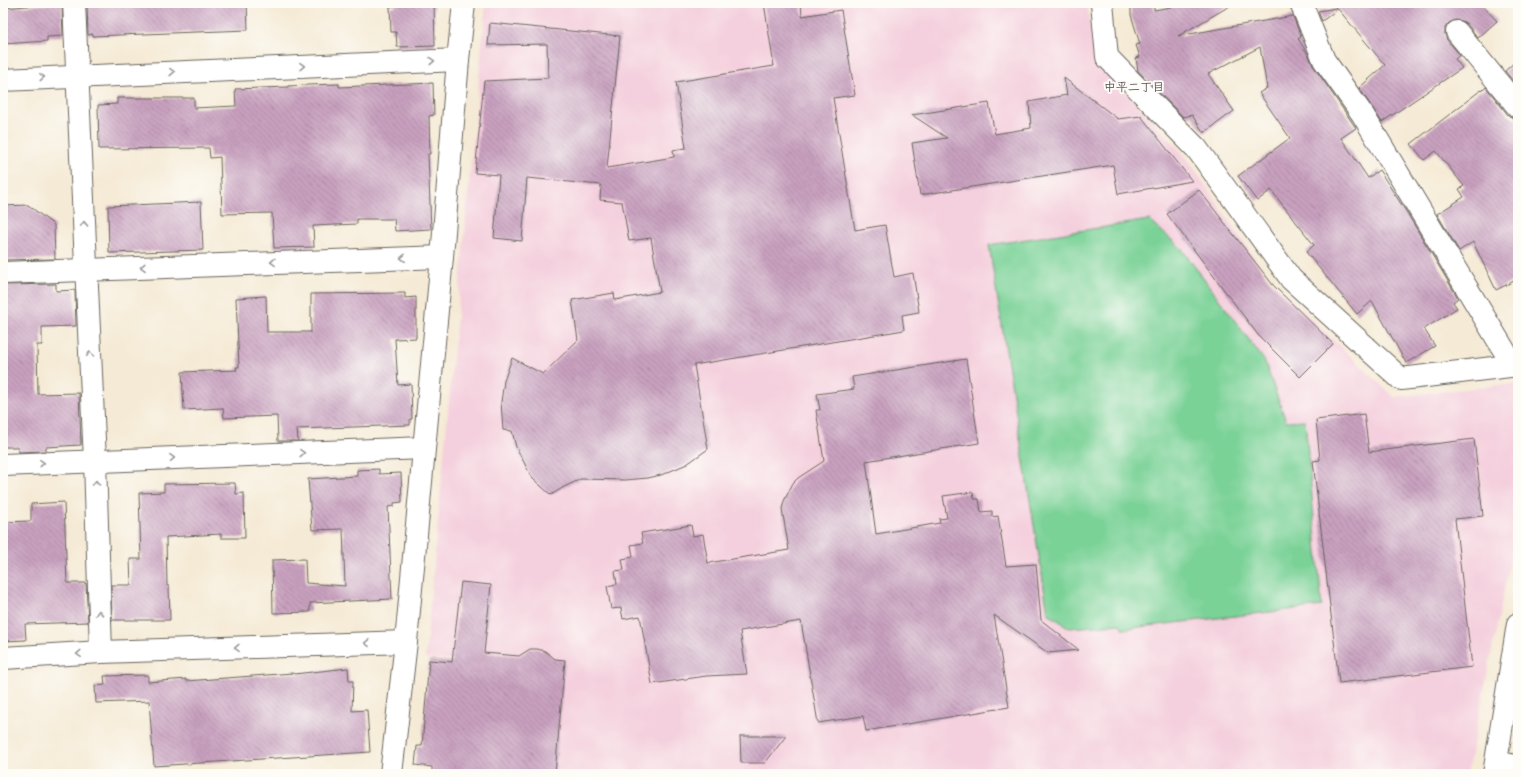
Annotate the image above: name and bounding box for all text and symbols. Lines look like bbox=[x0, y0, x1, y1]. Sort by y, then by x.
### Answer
one-way arrow bbox=[429, 56, 435, 65]
one-way arrow bbox=[299, 62, 305, 70]
one-way arrow bbox=[169, 67, 175, 76]
one-way arrow bbox=[39, 73, 45, 82]
district label: 中平二丁目 bbox=[1104, 80, 1164, 95]
one-way arrow bbox=[79, 221, 88, 227]
one-way arrow bbox=[400, 254, 406, 262]
one-way arrow bbox=[270, 258, 276, 267]
one-way arrow bbox=[140, 263, 146, 271]
one-way arrow bbox=[85, 351, 94, 357]
one-way arrow bbox=[299, 448, 305, 457]
one-way arrow bbox=[169, 453, 175, 462]
one-way arrow bbox=[39, 459, 45, 467]
one-way arrow bbox=[91, 480, 100, 486]
one-way arrow bbox=[95, 610, 104, 616]
one-way arrow bbox=[364, 639, 370, 648]
one-way arrow bbox=[234, 644, 240, 652]
one-way arrow bbox=[76, 649, 82, 658]

